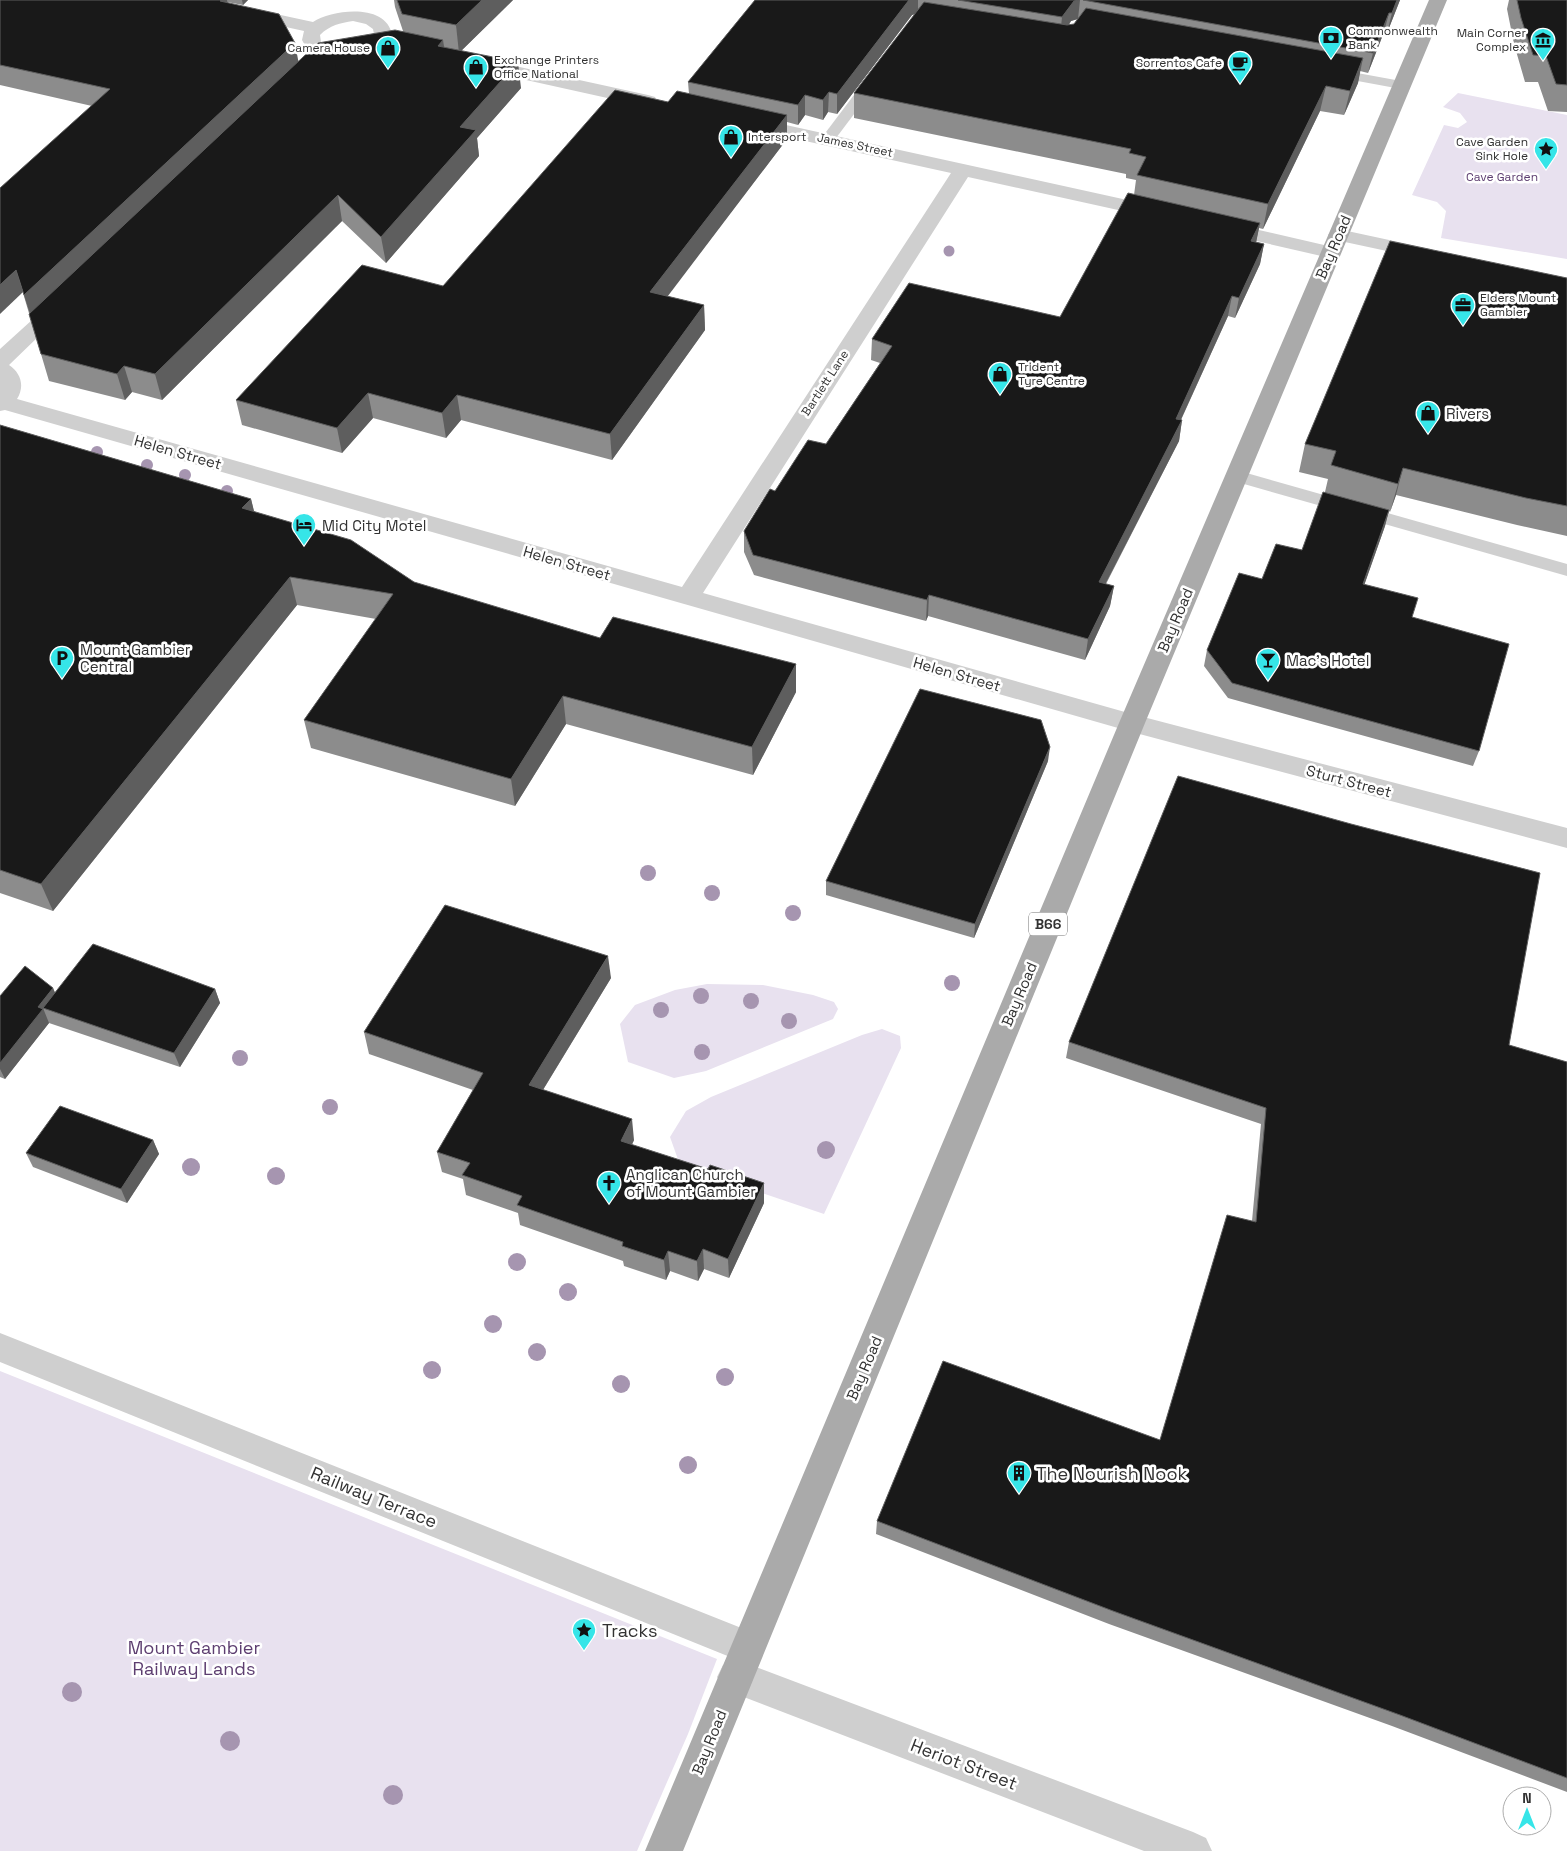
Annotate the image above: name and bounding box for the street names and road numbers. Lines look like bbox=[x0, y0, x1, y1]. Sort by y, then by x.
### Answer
street label: James Street bbox=[816, 129, 894, 161]
street label: Bay Road bbox=[1311, 212, 1355, 282]
street label: Bartlett Lane bbox=[798, 347, 852, 419]
street label: Helen Street bbox=[132, 430, 224, 474]
street label: Helen Street bbox=[521, 541, 613, 585]
street label: Bay Road bbox=[1153, 585, 1197, 655]
street label: Helen Street bbox=[911, 652, 1003, 696]
street label: Sturt Street bbox=[1304, 760, 1394, 802]
road number: B66 bbox=[1029, 912, 1067, 936]
street label: Bay Road bbox=[997, 959, 1041, 1029]
street label: Bay Road bbox=[842, 1333, 886, 1403]
street label: Railway Terrace bbox=[307, 1461, 441, 1533]
street label: Bay Road bbox=[687, 1707, 731, 1777]
street label: Heriot Street bbox=[907, 1733, 1021, 1795]

